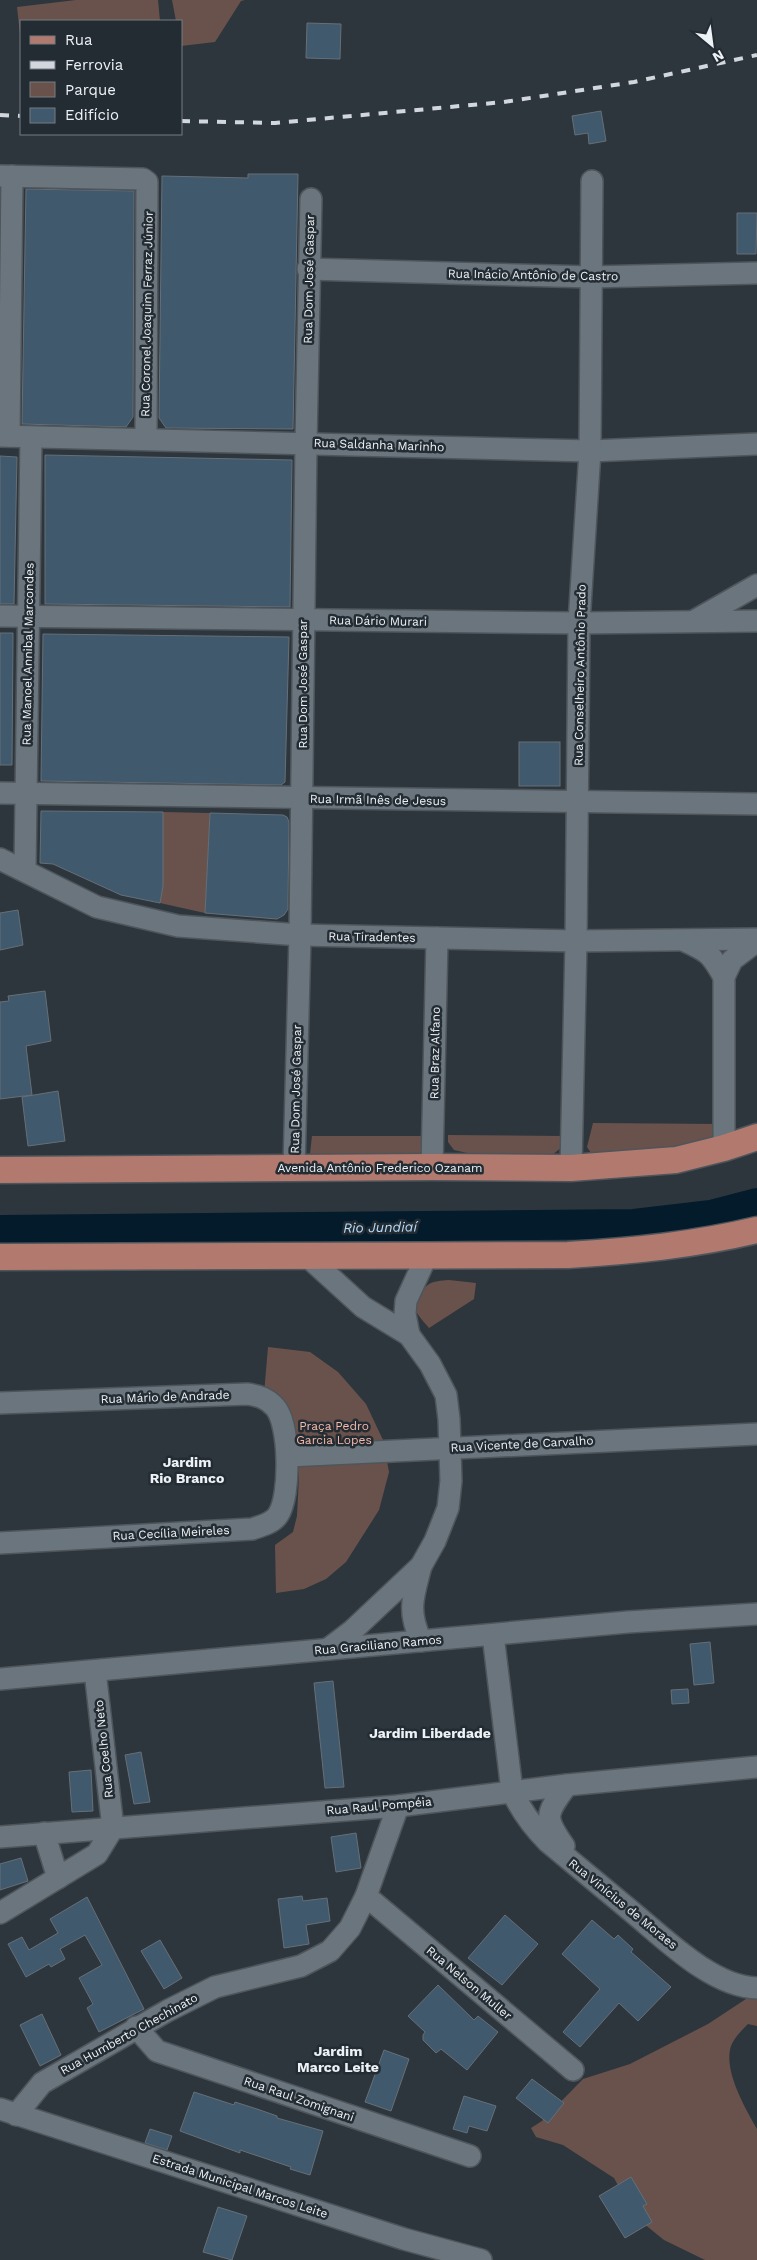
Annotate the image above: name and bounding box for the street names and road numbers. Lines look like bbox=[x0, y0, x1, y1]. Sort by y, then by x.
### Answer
street label: Rua Coronel Joaquim Ferraz Júnior bbox=[138, 211, 156, 417]
street label: Rua Dom José Gaspar bbox=[301, 214, 317, 344]
street label: Rua Inácio Antônio de Castro bbox=[448, 267, 618, 283]
street label: Rua Saldanha Marinho bbox=[313, 436, 445, 454]
street label: Rua Manoel Annibal Marcondes bbox=[19, 563, 37, 745]
street label: Rua Conselheiro Antônio Prado bbox=[571, 584, 589, 766]
street label: Rua Dário Murari bbox=[329, 613, 427, 629]
street label: Rua Dom José Gaspar bbox=[296, 619, 310, 749]
street label: Rua Irmã Inês de Jesus bbox=[310, 792, 446, 808]
street label: Rua Tiradentes bbox=[328, 929, 416, 945]
street label: Rua Braz Alfano bbox=[427, 1007, 443, 1099]
street label: Rua Dom José Gaspar bbox=[288, 1024, 304, 1154]
street label: Avenida Antônio Frederico Ozanam bbox=[277, 1161, 483, 1175]
street label: Rua Mário de Andrade bbox=[100, 1388, 230, 1406]
street label: Rua Vicente de Carvalho bbox=[450, 1433, 594, 1455]
street label: Rua Cecília Meireles bbox=[112, 1523, 230, 1543]
street label: Rua Graciliano Ramos bbox=[314, 1632, 442, 1658]
street label: Rua Coelho Neto bbox=[92, 1699, 116, 1799]
street label: Rua Raul Pompéia bbox=[326, 1794, 432, 1818]
street label: Rua Vinícius de Moraes bbox=[566, 1856, 680, 1952]
street label: Rua Nelson Muller bbox=[424, 1943, 515, 2023]
street label: Rua Humberto Chechinato bbox=[58, 1990, 200, 2078]
street label: Rua Raul Zomignani bbox=[242, 2074, 356, 2124]
street label: Estrada Municipal Marcos Leite bbox=[151, 2151, 329, 2221]

